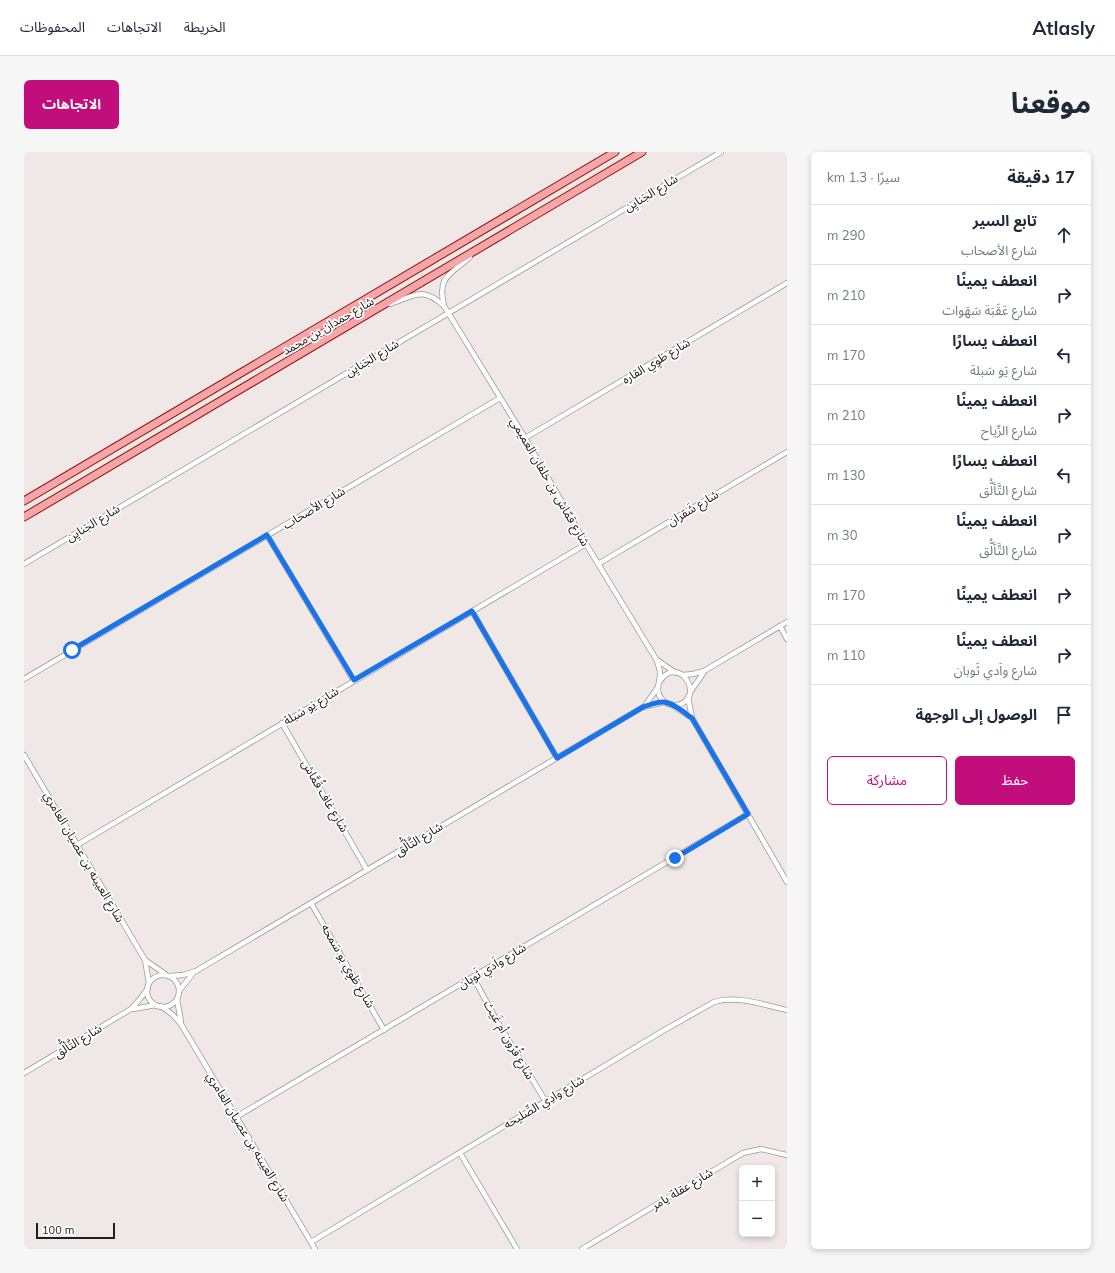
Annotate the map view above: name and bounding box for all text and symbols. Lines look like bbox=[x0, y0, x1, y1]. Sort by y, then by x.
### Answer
text: Atlasly bbox=[1032, 16, 1095, 40]
text: المحفوظات bbox=[20, 18, 85, 36]
text: الاتجاهات bbox=[107, 18, 162, 36]
text: الخريطة bbox=[184, 18, 226, 36]
button: الاتجاهات bbox=[24, 80, 119, 129]
text: موقعنا bbox=[1011, 85, 1091, 120]
text: 17 دقيقة bbox=[1007, 166, 1075, 187]
text: سيرًا · 1.3 km bbox=[827, 169, 900, 185]
street label: شارع الجَنايِن bbox=[621, 171, 682, 216]
text: تابع السير bbox=[973, 211, 1037, 230]
icon: ahead bbox=[1053, 224, 1075, 246]
text: 290 m bbox=[827, 227, 865, 243]
text: شارع الأصحاب bbox=[961, 242, 1037, 258]
text: انعطف يمينًا bbox=[956, 271, 1037, 290]
icon: right bbox=[1053, 284, 1075, 306]
text: 210 m bbox=[827, 287, 865, 303]
street label: شارع حمدان بن محمد bbox=[279, 293, 377, 360]
text: شارع عَقَبَة سَهَوات bbox=[942, 302, 1037, 318]
text: انعطف يسارًا bbox=[952, 331, 1037, 350]
street label: شارع طَوِي القاره bbox=[619, 334, 694, 389]
street label: شارع الجَنايِن bbox=[342, 336, 403, 381]
icon: left bbox=[1053, 344, 1075, 366]
text: 170 m bbox=[827, 347, 865, 363]
text: شارع يَو سَبلة bbox=[970, 362, 1037, 378]
text: انعطف يمينًا bbox=[956, 391, 1037, 410]
icon: right bbox=[1053, 404, 1075, 426]
text: 210 m bbox=[827, 407, 865, 423]
street label: شارع قمّاش بن خلفان العميمي bbox=[505, 415, 593, 550]
text: شارع الرِّياح bbox=[981, 422, 1037, 438]
text: انعطف يسارًا bbox=[952, 451, 1037, 470]
icon: left bbox=[1053, 464, 1075, 486]
text: 130 m bbox=[827, 467, 865, 483]
text: شارع التَّألُّق bbox=[979, 482, 1037, 498]
street label: شارع الأصحاب bbox=[280, 483, 349, 534]
street label: شارع شَقران bbox=[664, 486, 722, 530]
street label: شارع الجَنايِن bbox=[63, 501, 124, 546]
text: انعطف يمينًا bbox=[956, 511, 1037, 530]
icon: right bbox=[1053, 524, 1075, 546]
text: 30 m bbox=[827, 527, 857, 543]
text: شارع التَّألُّق bbox=[979, 542, 1037, 558]
icon: right bbox=[1053, 584, 1075, 606]
text: انعطف يمينًا bbox=[956, 585, 1037, 604]
text: 170 m bbox=[827, 587, 865, 603]
text: انعطف يمينًا bbox=[956, 631, 1037, 650]
route start bbox=[63, 641, 81, 659]
icon: right bbox=[1053, 644, 1075, 666]
text: 110 m bbox=[827, 647, 865, 663]
text: شارع واَدي ثَوبان bbox=[954, 662, 1037, 678]
street label: شارع يَو سَبلة bbox=[280, 683, 342, 730]
icon: arrive bbox=[1053, 704, 1075, 726]
text: الوصول إلى الوجهة bbox=[916, 705, 1037, 724]
street label: شارع غاف قُمَّاش bbox=[297, 756, 353, 836]
button: مشاركة bbox=[827, 756, 947, 805]
button: حفظ bbox=[955, 756, 1075, 805]
street label: شارع العيينه بن عصيان العامري bbox=[38, 789, 128, 926]
street label: شارع التَّألُّق bbox=[390, 815, 446, 860]
route end bbox=[666, 849, 684, 867]
street label: شارع طَوِي بو سَمحه bbox=[316, 921, 379, 1012]
street label: شارع واَدي ثَوبان bbox=[455, 939, 530, 994]
street label: شارع قُرُون أم غَيث bbox=[479, 997, 539, 1083]
street label: شارع التَّألُّق bbox=[49, 1017, 105, 1062]
street label: شارع العيينه بن عصيان العامري bbox=[201, 1069, 293, 1206]
street label: شارع وادِي الصِّليحه bbox=[501, 1072, 588, 1134]
street label: شارع عقلة يامر bbox=[647, 1164, 716, 1215]
map controls bbox=[739, 1165, 775, 1237]
button: + bbox=[739, 1165, 775, 1201]
button: − bbox=[739, 1201, 775, 1237]
scale bar bbox=[36, 1221, 115, 1240]
text: 100 m bbox=[42, 1223, 74, 1237]

